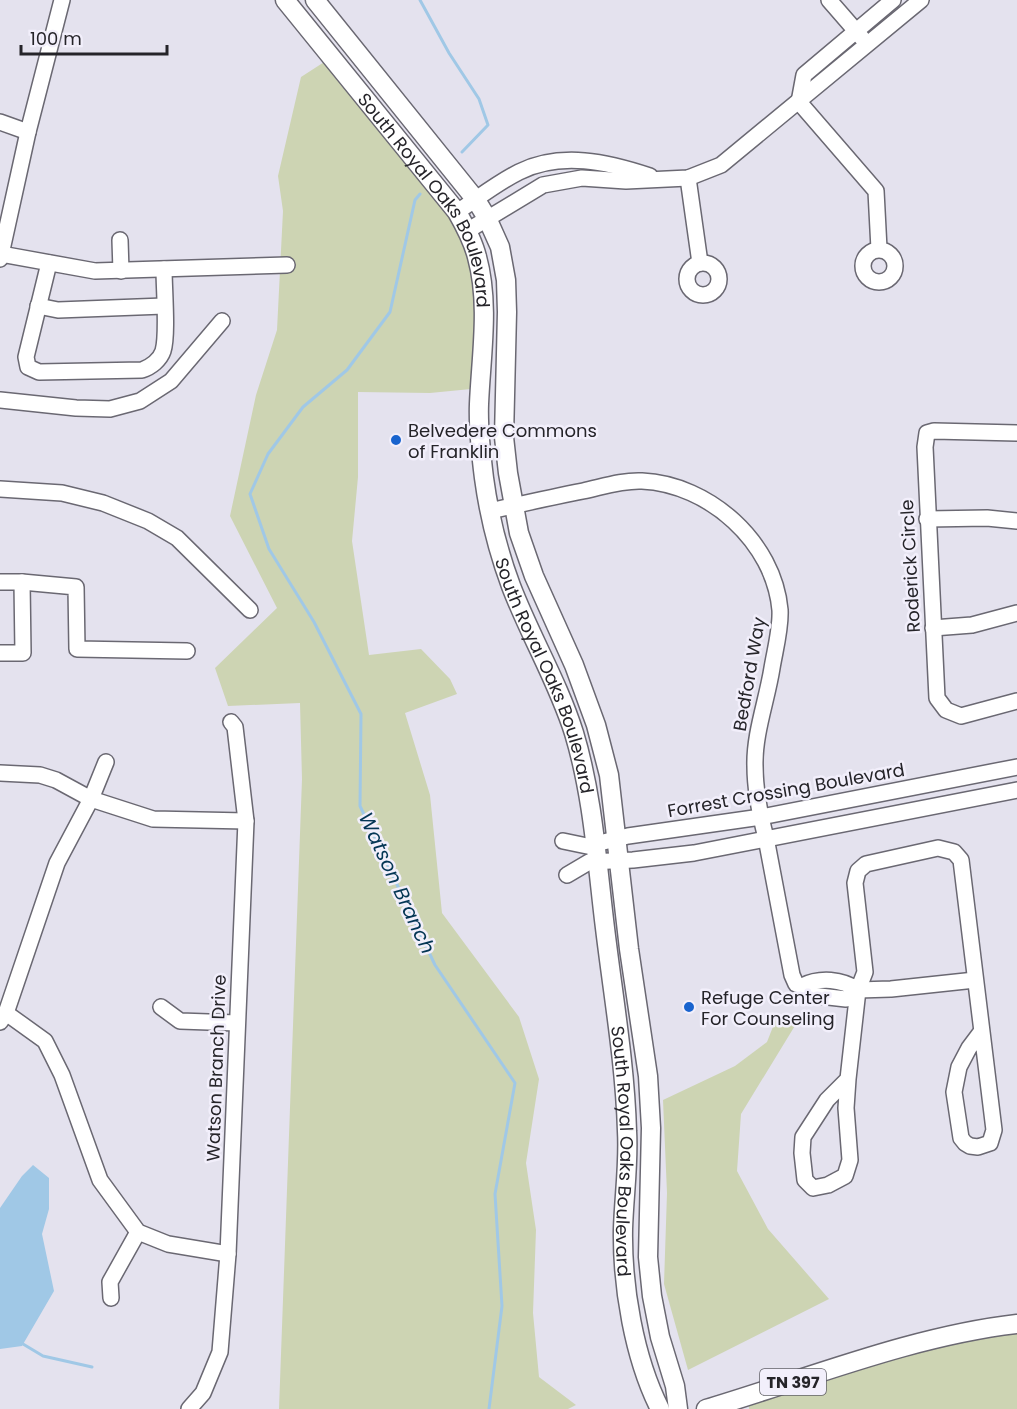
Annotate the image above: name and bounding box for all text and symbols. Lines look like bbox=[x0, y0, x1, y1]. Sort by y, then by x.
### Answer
scale bar bbox=[21, 18, 166, 56]
text: 100 m bbox=[30, 26, 82, 51]
street label: South Royal Oaks Boulevard bbox=[352, 87, 496, 308]
place label: Belvedere Commons of Franklin bbox=[408, 418, 597, 464]
marker: Belvedere Commons of Franklin bbox=[389, 433, 403, 447]
street label: Roderick Circle bbox=[894, 499, 926, 633]
street label: South Royal Oaks Boulevard bbox=[490, 554, 600, 795]
street label: Bedford Way bbox=[727, 615, 771, 733]
street label: Forrest Crossing Boulevard bbox=[665, 757, 907, 823]
water label: Watson Branch bbox=[352, 808, 442, 958]
street label: Watson Branch Drive bbox=[200, 974, 232, 1162]
place label: Refuge Center For Counseling bbox=[701, 985, 835, 1031]
marker: Refuge Center For Counseling bbox=[682, 1000, 696, 1014]
street label: South Royal Oaks Boulevard bbox=[605, 1024, 640, 1278]
road number: TN 397 bbox=[760, 1369, 826, 1395]

